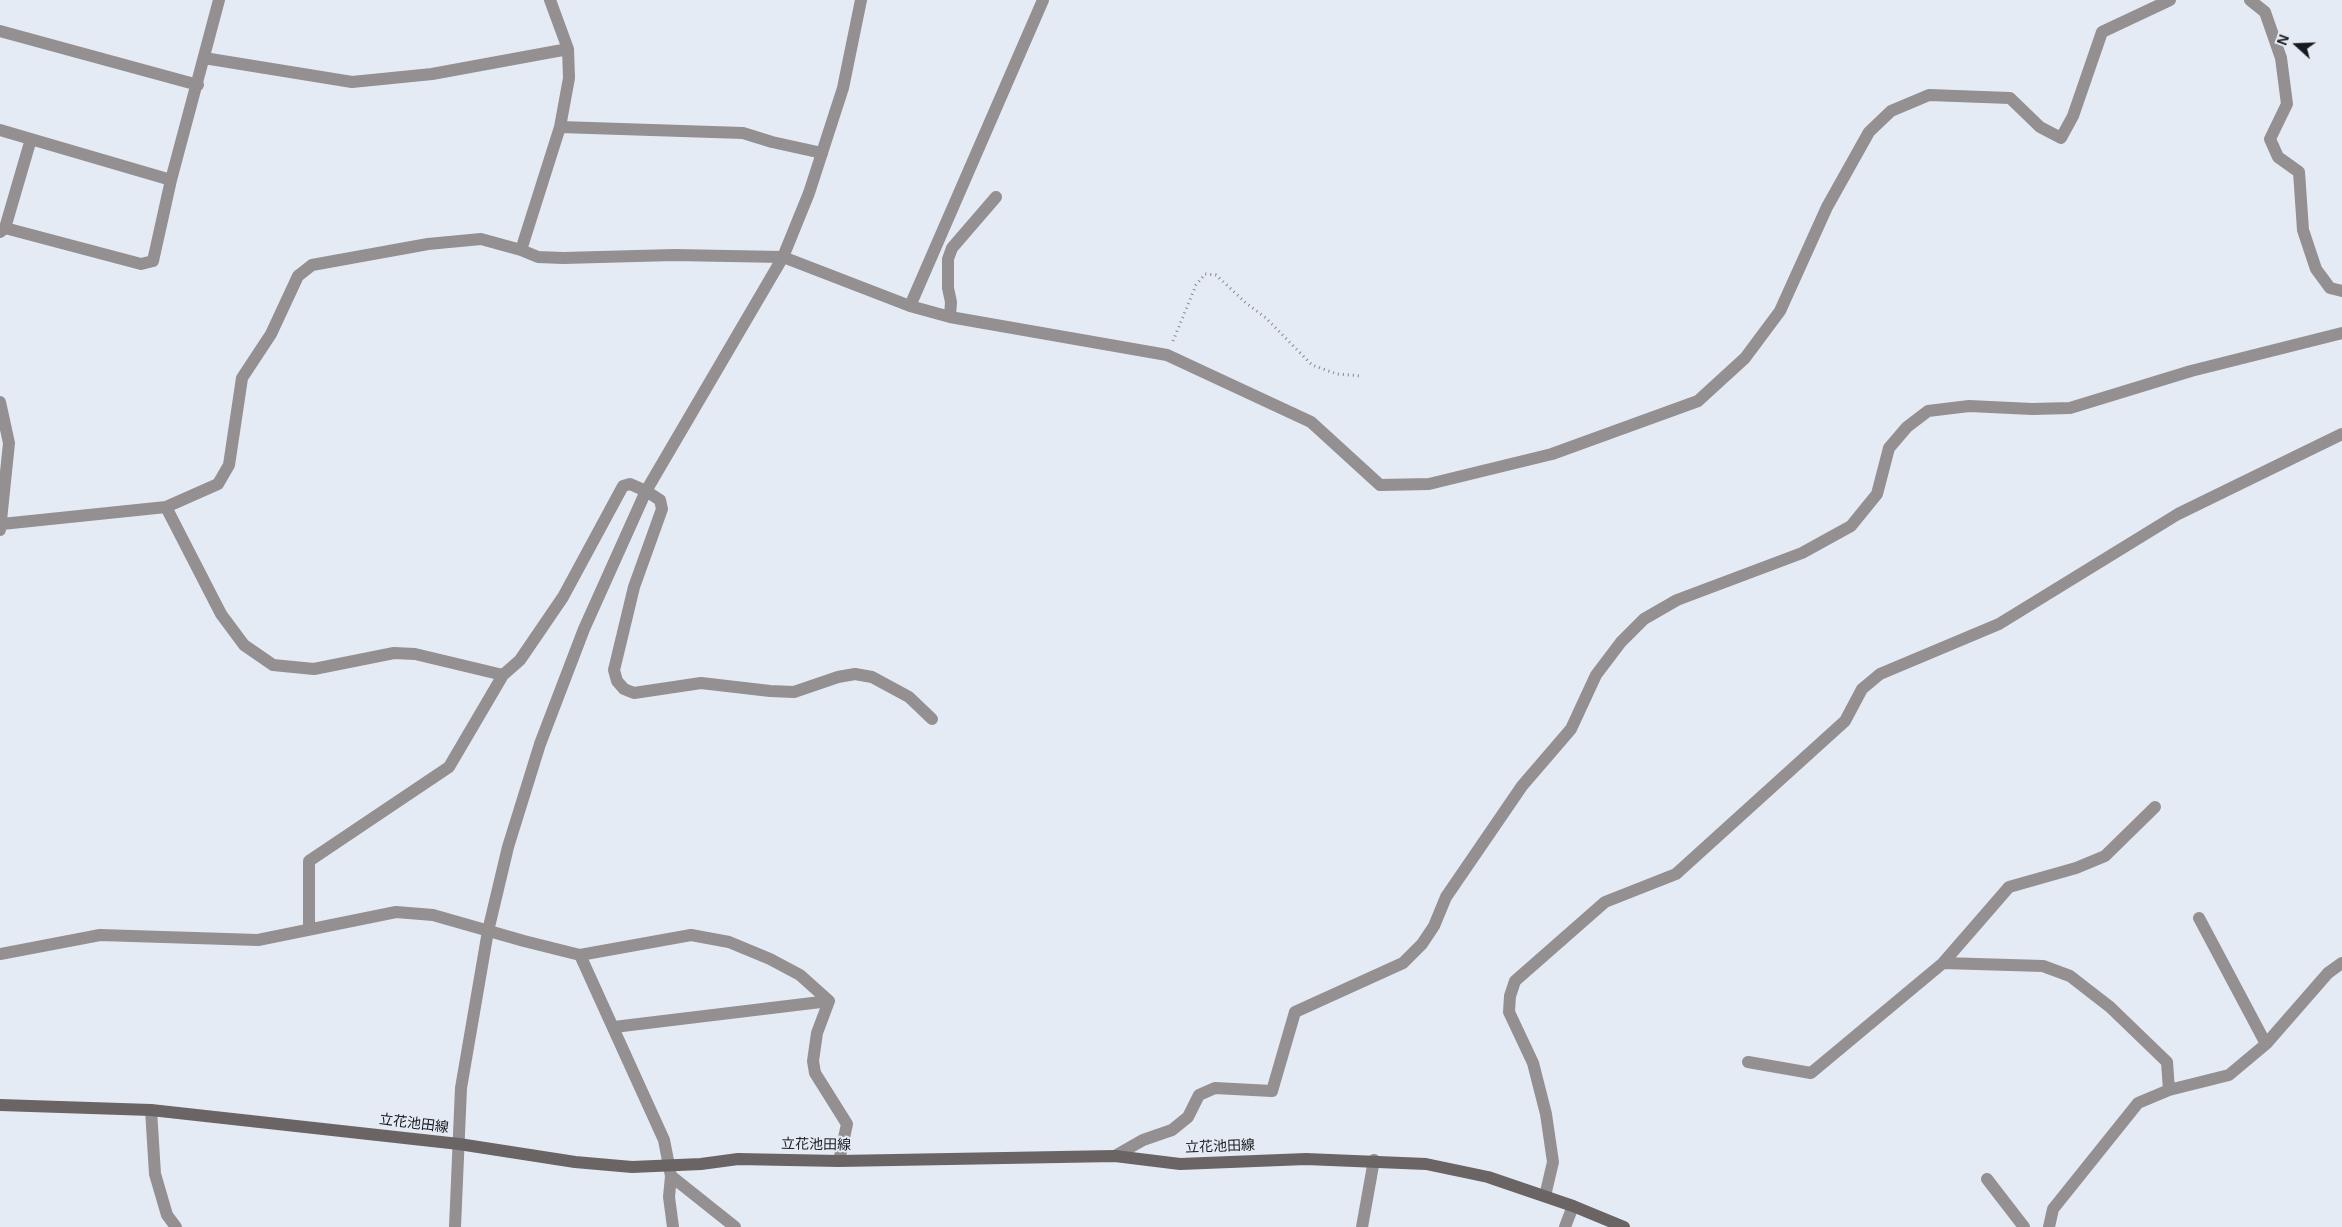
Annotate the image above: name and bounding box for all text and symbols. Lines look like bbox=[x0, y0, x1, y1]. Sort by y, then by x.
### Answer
north arrow bbox=[2272, 20, 2322, 70]
text: N bbox=[2274, 32, 2292, 47]
street label: 立花池田線 bbox=[378, 1111, 450, 1137]
street label: 立花池田線 bbox=[781, 1136, 851, 1154]
street label: 立花池田線 bbox=[1185, 1137, 1255, 1157]

